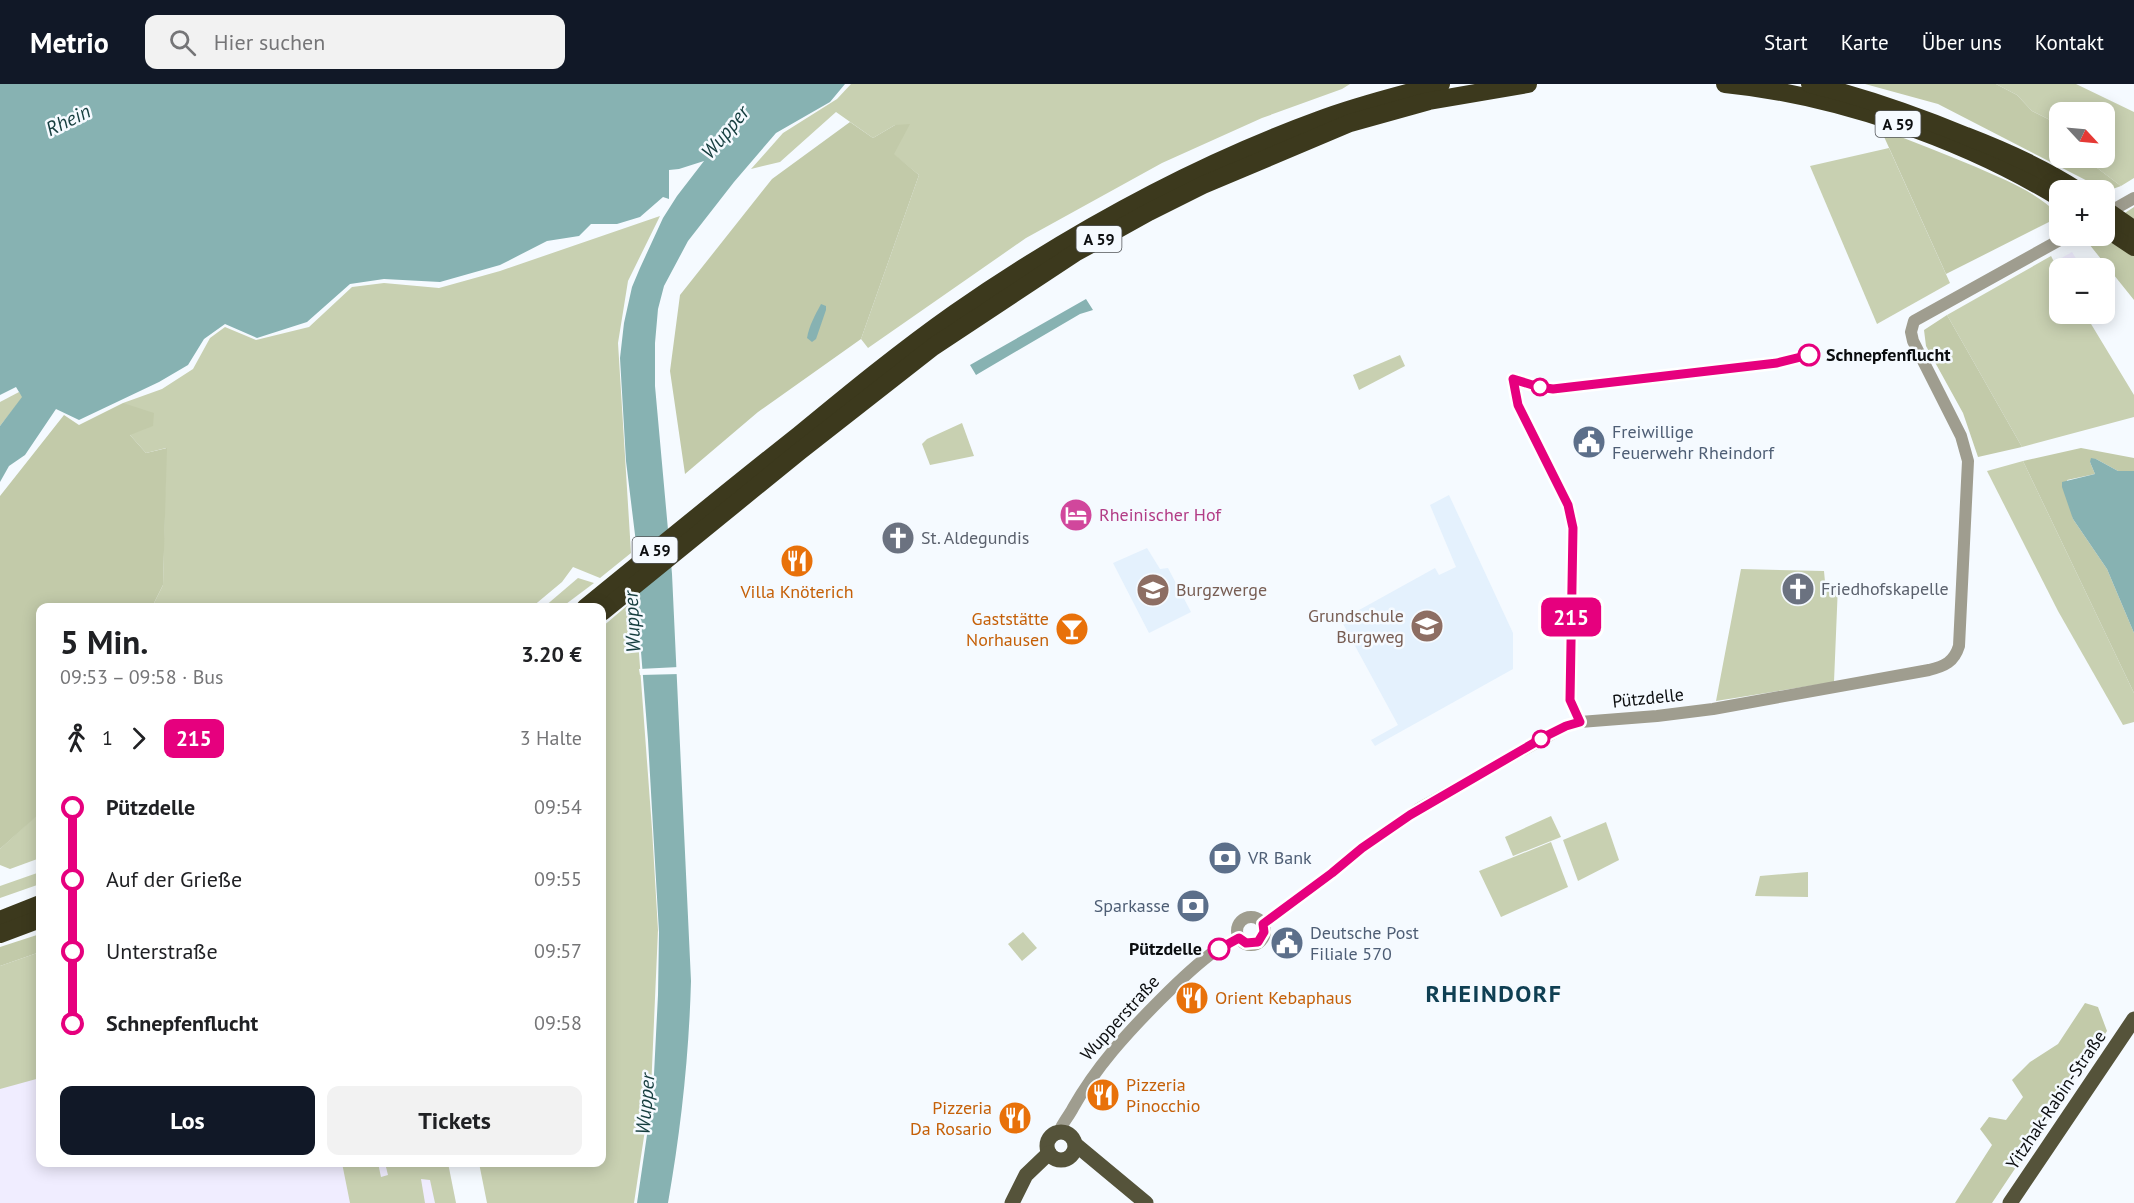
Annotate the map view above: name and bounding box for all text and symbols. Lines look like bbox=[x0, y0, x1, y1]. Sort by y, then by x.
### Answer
search box bbox=[145, 15, 565, 69]
text: Metrio bbox=[30, 24, 109, 61]
icon: search bbox=[166, 26, 199, 59]
text: Hier suchen bbox=[214, 28, 325, 56]
text: Start bbox=[1764, 29, 1808, 56]
text: Karte bbox=[1841, 29, 1889, 56]
text: Über uns bbox=[1922, 29, 2002, 56]
text: Kontakt bbox=[2035, 29, 2104, 56]
water label: Rhein bbox=[41, 98, 95, 142]
water label: Wupper bbox=[695, 99, 756, 164]
north arrow bbox=[2049, 102, 2115, 168]
map controls bbox=[2049, 102, 2115, 324]
road number: A 59 bbox=[1876, 111, 1920, 137]
button: + bbox=[2049, 180, 2115, 246]
road number: A 59 bbox=[1076, 226, 1122, 252]
button: − bbox=[2049, 258, 2115, 324]
place label: Schnepfenflucht bbox=[1826, 343, 1951, 366]
marker: Schnepfenflucht bbox=[1798, 344, 1820, 366]
unlabelled marker bbox=[1531, 378, 1549, 396]
place label: Freiwillige Feuerwehr Rheindorf bbox=[1612, 420, 1775, 464]
public building icon: Freiwillige Feuerwehr Rheindorf bbox=[1571, 424, 1607, 460]
hotel icon: Rheinischer Hof bbox=[1058, 497, 1094, 533]
place label: Rheinischer Hof bbox=[1099, 503, 1222, 526]
church icon: St. Aldegundis bbox=[880, 520, 916, 556]
place label: St. Aldegundis bbox=[921, 526, 1029, 549]
road number: A 59 bbox=[632, 537, 678, 563]
restaurant icon: Villa Knöterich bbox=[779, 543, 815, 579]
church icon: Friedhofskapelle bbox=[1780, 571, 1816, 607]
school or university icon: Burgzwerge bbox=[1135, 572, 1171, 608]
place label: Friedhofskapelle bbox=[1821, 577, 1949, 600]
place label: Burgzwerge bbox=[1176, 578, 1267, 601]
place label: Villa Knöterich bbox=[739, 580, 854, 603]
water label: Wupper bbox=[617, 589, 647, 653]
line badge: 215 bbox=[1536, 598, 1606, 636]
place label: Grundschule Burgweg bbox=[1308, 604, 1404, 648]
text: 215 bbox=[1553, 604, 1589, 631]
place label: Gaststätte Norhausen bbox=[966, 607, 1049, 651]
school or university icon: Grundschule Burgweg bbox=[1409, 608, 1445, 644]
bar icon: Gaststätte Norhausen bbox=[1054, 611, 1090, 647]
text: 5 Min. bbox=[60, 620, 148, 663]
text: 3.20 € bbox=[521, 640, 582, 668]
text: 09:53 – 09:58 · Bus bbox=[60, 664, 224, 690]
street label: Pützdelle bbox=[1611, 682, 1685, 713]
icon: walk bbox=[60, 722, 93, 755]
icon: forward bbox=[122, 722, 155, 755]
text: 1 bbox=[102, 725, 113, 751]
text: 215 bbox=[176, 725, 212, 752]
text: 3 Halte bbox=[520, 725, 582, 751]
unlabelled marker bbox=[1532, 730, 1550, 748]
text: Pützdelle bbox=[106, 793, 195, 821]
text: 09:54 bbox=[534, 794, 582, 820]
bank icon: VR Bank bbox=[1207, 840, 1243, 876]
place label: VR Bank bbox=[1247, 846, 1312, 869]
text: Auf der Grieße bbox=[106, 865, 242, 893]
text: 09:55 bbox=[534, 866, 582, 892]
bank icon: Sparkasse bbox=[1175, 888, 1211, 924]
place label: Sparkasse bbox=[1094, 894, 1170, 917]
place label: Deutsche Post Filiale 570 bbox=[1310, 921, 1419, 965]
public building icon: Deutsche Post Filiale 570 bbox=[1269, 925, 1305, 961]
text: Unterstraße bbox=[106, 937, 218, 965]
place label: Pützdelle bbox=[1129, 937, 1202, 960]
text: 09:57 bbox=[534, 938, 582, 964]
marker: Pützdelle bbox=[1208, 938, 1230, 960]
street label: Wupperstraße bbox=[1075, 970, 1164, 1065]
district label: RHEINDORF bbox=[1426, 978, 1562, 1009]
restaurant icon: Orient Kebaphaus bbox=[1174, 980, 1210, 1016]
place label: Orient Kebaphaus bbox=[1215, 986, 1352, 1009]
text: Schnepfenflucht bbox=[106, 1009, 258, 1037]
text: 09:58 bbox=[534, 1010, 582, 1036]
street label: Yitzhak-Rabin-Straße bbox=[2001, 1026, 2111, 1174]
water label: Wupper bbox=[629, 1071, 661, 1136]
place label: Pizzeria Pinocchio bbox=[1126, 1073, 1201, 1117]
restaurant icon: Pizzeria Pinocchio bbox=[1085, 1077, 1121, 1113]
button: Los bbox=[60, 1086, 315, 1155]
button: Tickets bbox=[327, 1086, 582, 1155]
place label: Pizzeria Da Rosario bbox=[910, 1096, 992, 1140]
restaurant icon: Pizzeria Da Rosario bbox=[997, 1100, 1033, 1136]

